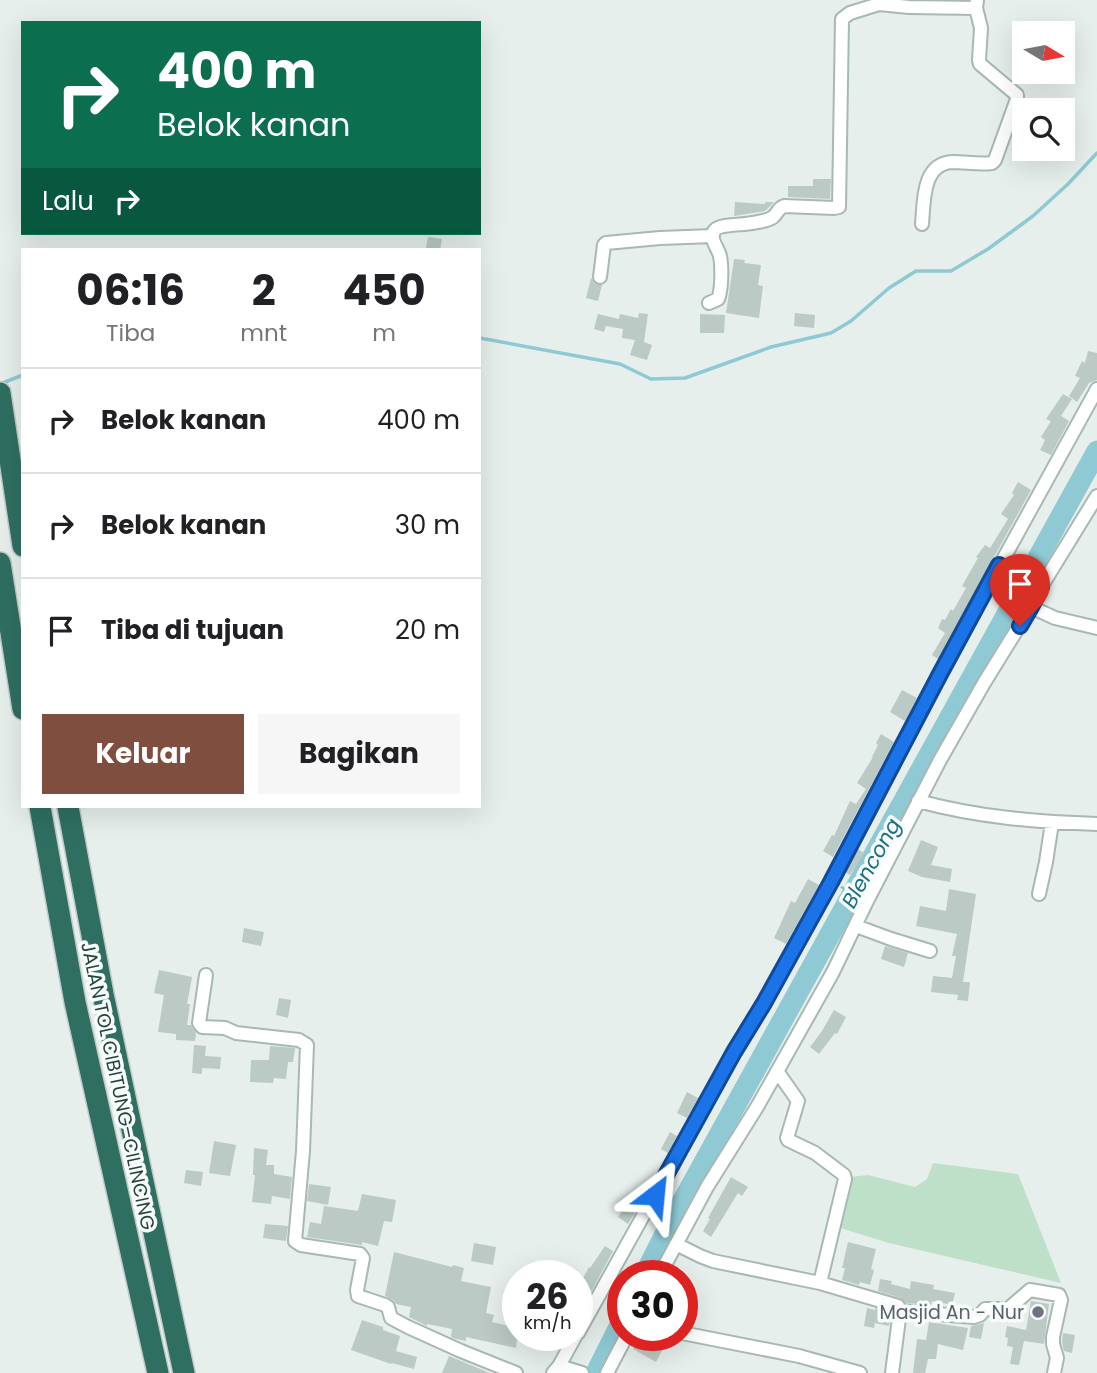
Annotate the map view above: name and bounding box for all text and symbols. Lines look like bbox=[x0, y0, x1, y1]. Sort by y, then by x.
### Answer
north arrow bbox=[1012, 21, 1074, 84]
map controls bbox=[1012, 21, 1075, 161]
text: 400 m bbox=[157, 37, 316, 105]
icon: right bbox=[42, 49, 133, 140]
button: search bbox=[1012, 98, 1075, 161]
text: Belok kanan bbox=[157, 102, 351, 147]
icon: right bbox=[108, 182, 146, 220]
text: Lalu bbox=[42, 183, 94, 219]
text: 06:16 bbox=[76, 261, 185, 320]
text: 2 bbox=[252, 261, 276, 320]
text: 450 bbox=[343, 261, 426, 320]
text: Tiba bbox=[106, 317, 155, 349]
text: mnt bbox=[240, 317, 287, 349]
text: m bbox=[372, 317, 396, 349]
icon: right bbox=[42, 402, 80, 440]
text: Belok kanan bbox=[101, 402, 266, 438]
text: 400 m bbox=[377, 402, 460, 438]
icon: right bbox=[42, 507, 80, 545]
text: Belok kanan bbox=[101, 507, 266, 543]
text: 30 m bbox=[395, 507, 460, 543]
pin bbox=[990, 554, 1050, 626]
icon: arrive bbox=[1001, 565, 1039, 603]
icon: arrive bbox=[42, 612, 80, 650]
text: Tiba di tujuan bbox=[101, 612, 284, 648]
text: 20 m bbox=[395, 612, 460, 648]
button: Keluar bbox=[42, 714, 244, 794]
button: Bagikan bbox=[258, 714, 460, 794]
water label: Blencong bbox=[834, 813, 908, 913]
street label: JALAN TOL CIBITUNG–CILINCING bbox=[74, 940, 162, 1232]
position arrow bbox=[618, 1158, 692, 1232]
speed limit sign: 30 bbox=[607, 1260, 698, 1351]
text: 26 bbox=[526, 1272, 569, 1321]
place label: Masjid An - Nur bbox=[879, 1299, 1024, 1326]
marker: Masjid An - Nur bbox=[1030, 1304, 1046, 1320]
text: km/h bbox=[524, 1310, 571, 1335]

